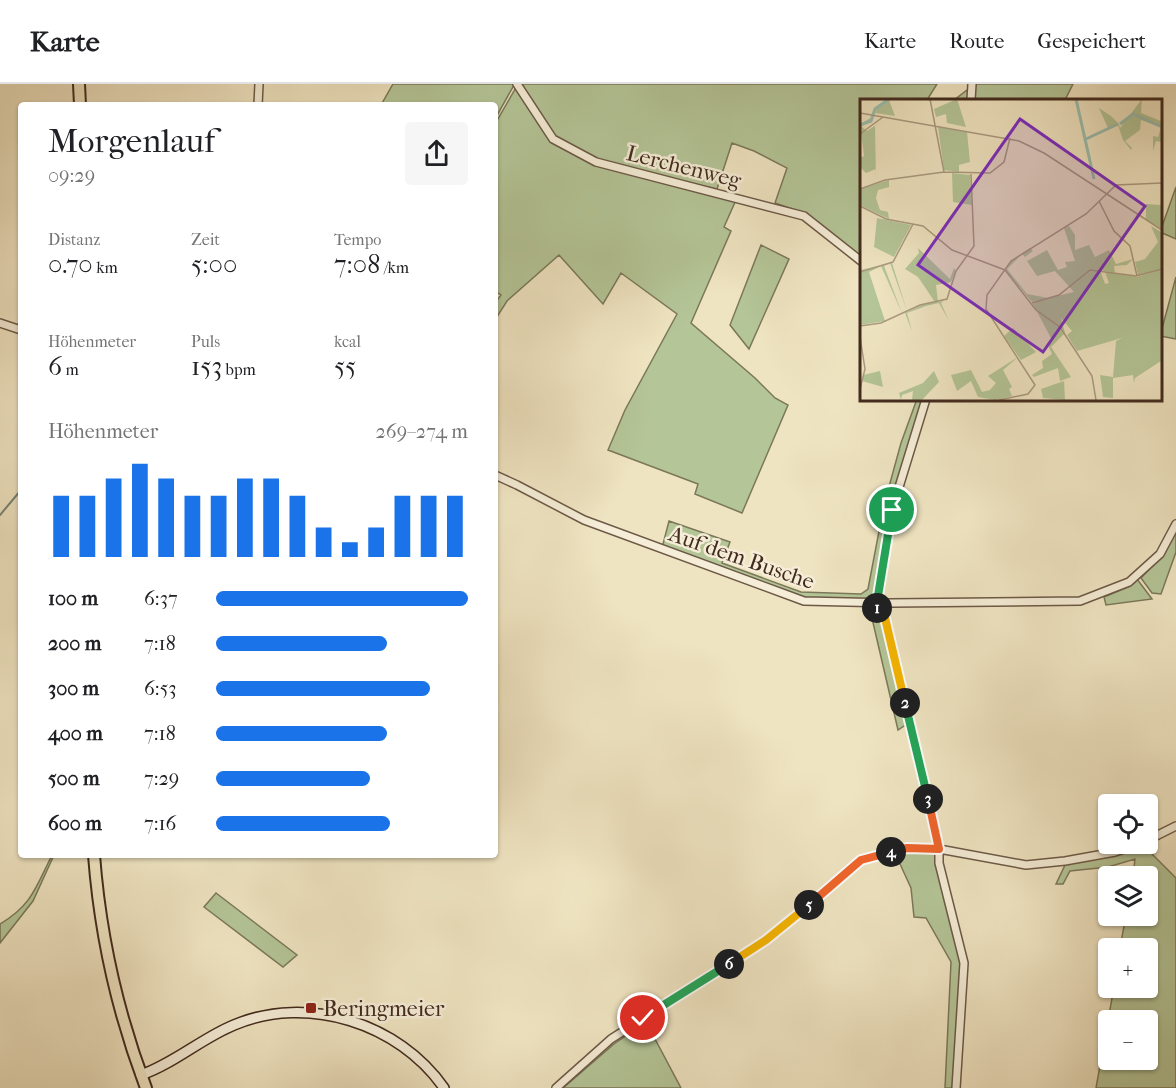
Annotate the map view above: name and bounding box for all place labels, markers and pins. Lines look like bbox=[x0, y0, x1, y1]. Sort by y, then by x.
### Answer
pin bbox=[866, 484, 917, 535]
pin: 1 bbox=[862, 593, 892, 623]
pin: 2 bbox=[890, 688, 920, 718]
pin: 3 bbox=[913, 784, 943, 814]
pin: 4 bbox=[876, 837, 906, 867]
pin: 5 bbox=[794, 890, 824, 920]
pin: 6 bbox=[714, 949, 744, 979]
pin bbox=[617, 992, 668, 1043]
place label: Beringmeier bbox=[323, 996, 445, 1022]
marker: Beringmeier bbox=[304, 1001, 318, 1015]

